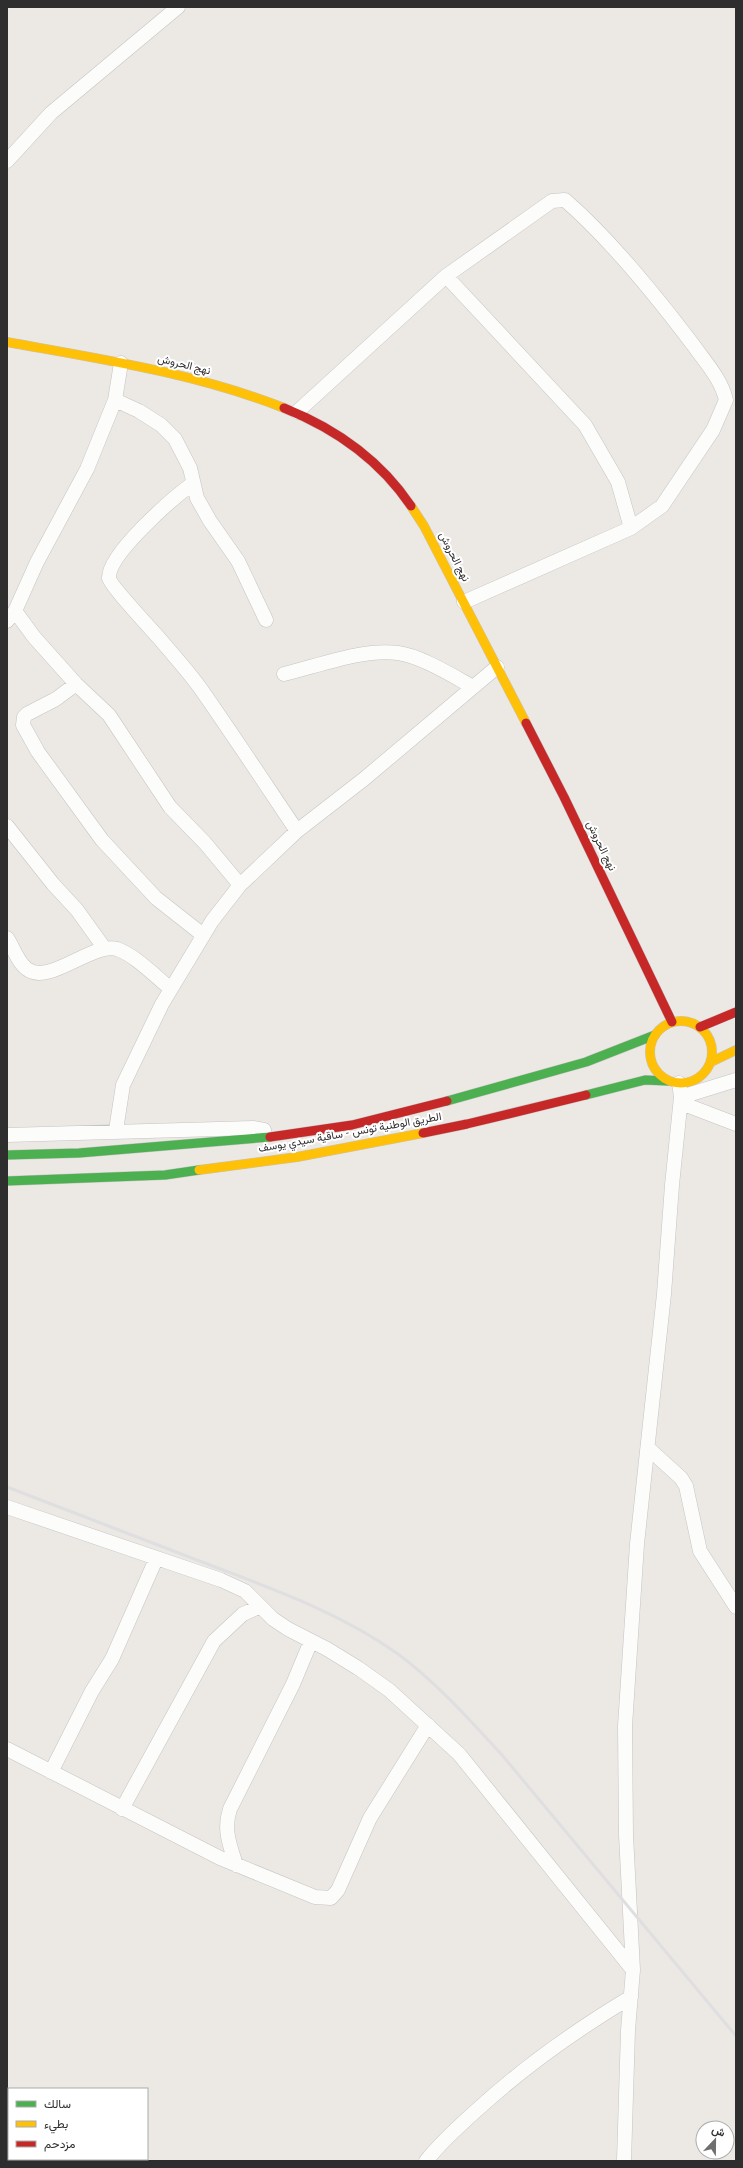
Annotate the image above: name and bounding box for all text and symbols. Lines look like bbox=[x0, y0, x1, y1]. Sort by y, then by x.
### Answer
street label: نهج الحروش bbox=[156, 352, 212, 378]
street label: نهج الحروش bbox=[436, 530, 472, 584]
street label: نهج الحروش bbox=[583, 819, 619, 873]
street label: الطريق الوطنية تونس - ساقية سيدي يوسف bbox=[257, 1110, 443, 1158]
legend bbox=[8, 2088, 148, 2160]
text: سالك bbox=[44, 2097, 71, 2113]
text: بطيء bbox=[44, 2117, 68, 2134]
north arrow bbox=[695, 2120, 735, 2160]
text: ش bbox=[710, 2123, 727, 2141]
text: مزدحم bbox=[44, 2137, 75, 2153]

